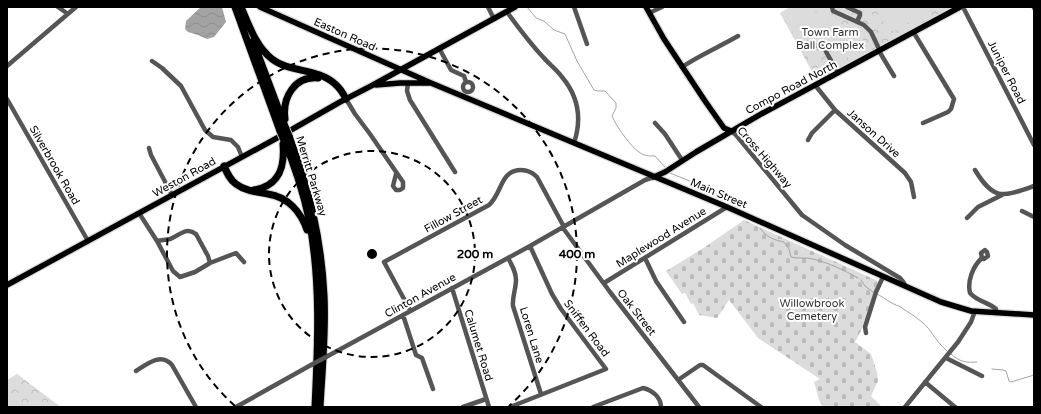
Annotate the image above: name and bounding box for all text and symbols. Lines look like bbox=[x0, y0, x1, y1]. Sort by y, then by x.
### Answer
street label: Easton Road bbox=[312, 15, 378, 54]
park label: Town Farm Ball Complex bbox=[796, 26, 864, 52]
street label: Juniper Road bbox=[985, 38, 1028, 106]
street label: Compo Road North bbox=[743, 58, 839, 117]
street label: Janson Drive bbox=[845, 106, 903, 160]
street label: Silverbrook Road bbox=[27, 123, 83, 207]
street label: Cross Highway bbox=[735, 124, 795, 191]
street label: Merritt Parkway bbox=[293, 134, 330, 218]
street label: Weston Road bbox=[150, 155, 218, 200]
street label: Main Street bbox=[688, 176, 749, 211]
street label: Fillow Street bbox=[422, 193, 485, 236]
street label: Maplewood Avenue bbox=[614, 204, 709, 270]
centre of rings bbox=[365, 247, 379, 261]
text: 200 m bbox=[457, 247, 493, 261]
text: 400 m bbox=[559, 247, 595, 261]
street label: Clinton Avenue bbox=[382, 270, 458, 320]
street label: Oak Street bbox=[614, 287, 659, 338]
street label: Sniffen Road bbox=[561, 297, 612, 359]
park label: Willowbrook Cemetery bbox=[780, 297, 844, 323]
street label: Loren Lane bbox=[517, 305, 546, 365]
street label: Calumet Road bbox=[461, 308, 496, 383]

